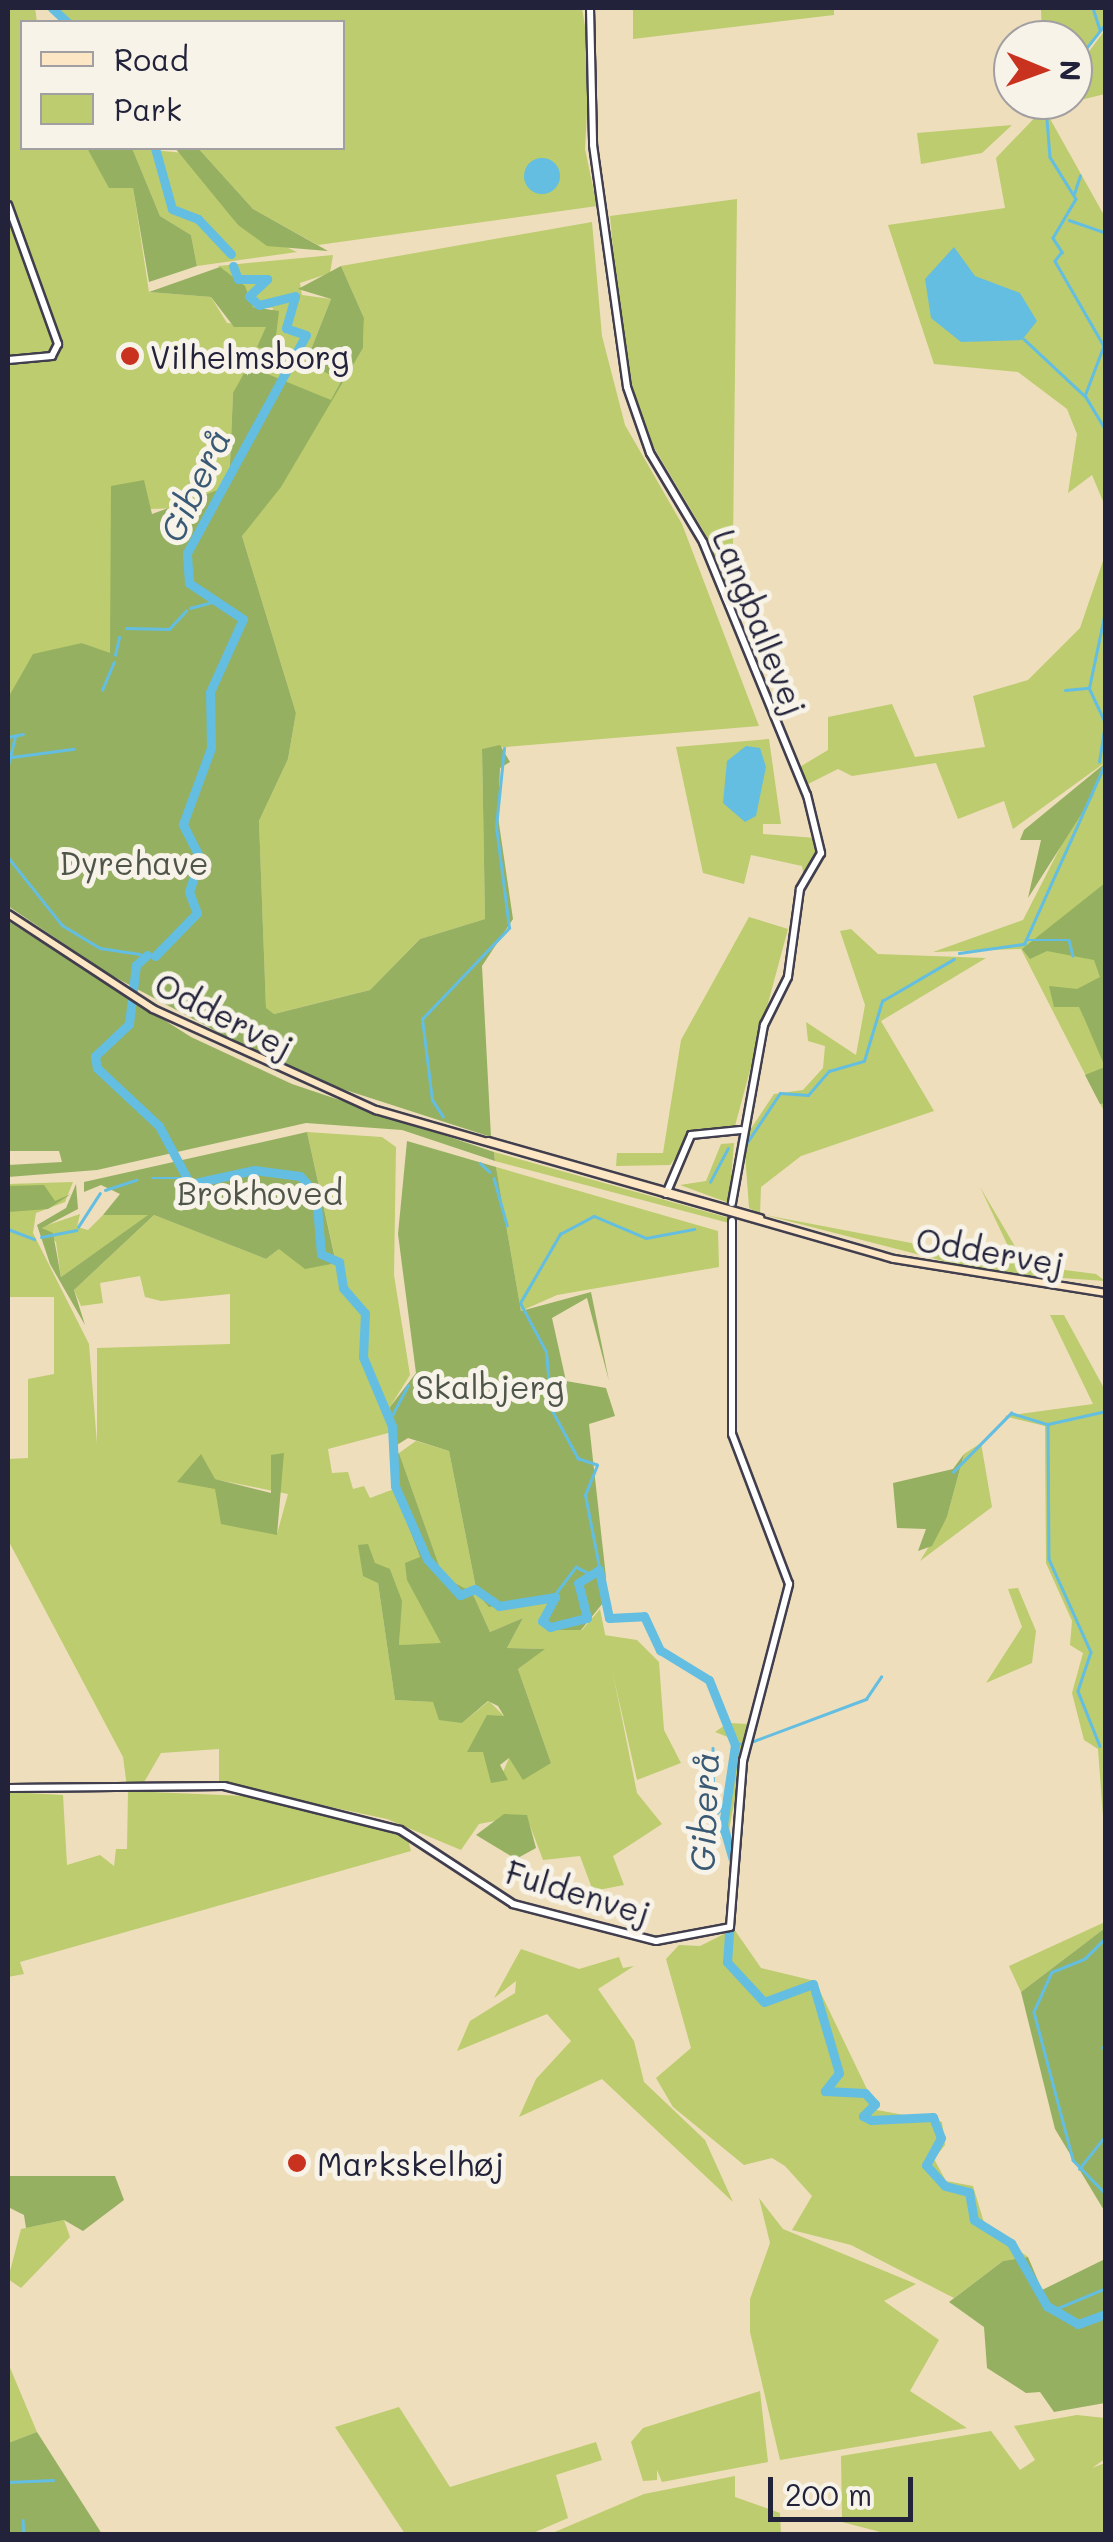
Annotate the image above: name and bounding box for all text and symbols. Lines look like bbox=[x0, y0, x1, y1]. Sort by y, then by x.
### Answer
legend bbox=[20, 20, 345, 150]
north arrow bbox=[993, 20, 1093, 120]
text: Road bbox=[114, 39, 189, 79]
text: N bbox=[1053, 60, 1089, 81]
text: Park bbox=[114, 89, 182, 129]
place label: Vilhelmsborg bbox=[150, 337, 349, 375]
marker: Vilhelmsborg bbox=[119, 345, 141, 367]
water label: Giberå bbox=[150, 422, 238, 548]
street label: Langballevej bbox=[705, 524, 815, 720]
park label: Dyrehave bbox=[59, 843, 209, 881]
street label: Oddervej bbox=[149, 964, 299, 1066]
park label: Brokhoved bbox=[177, 1173, 343, 1211]
street label: Oddervej bbox=[913, 1219, 1067, 1283]
park label: Skalbjerg bbox=[416, 1367, 564, 1405]
water label: Giberå bbox=[680, 1751, 726, 1873]
street label: Fuldenvej bbox=[501, 1852, 655, 1932]
place label: Markskelhøj bbox=[317, 2144, 504, 2182]
marker: Markskelhøj bbox=[286, 2152, 308, 2174]
scale bar bbox=[773, 2457, 918, 2519]
text: 200 m bbox=[785, 2474, 872, 2514]

